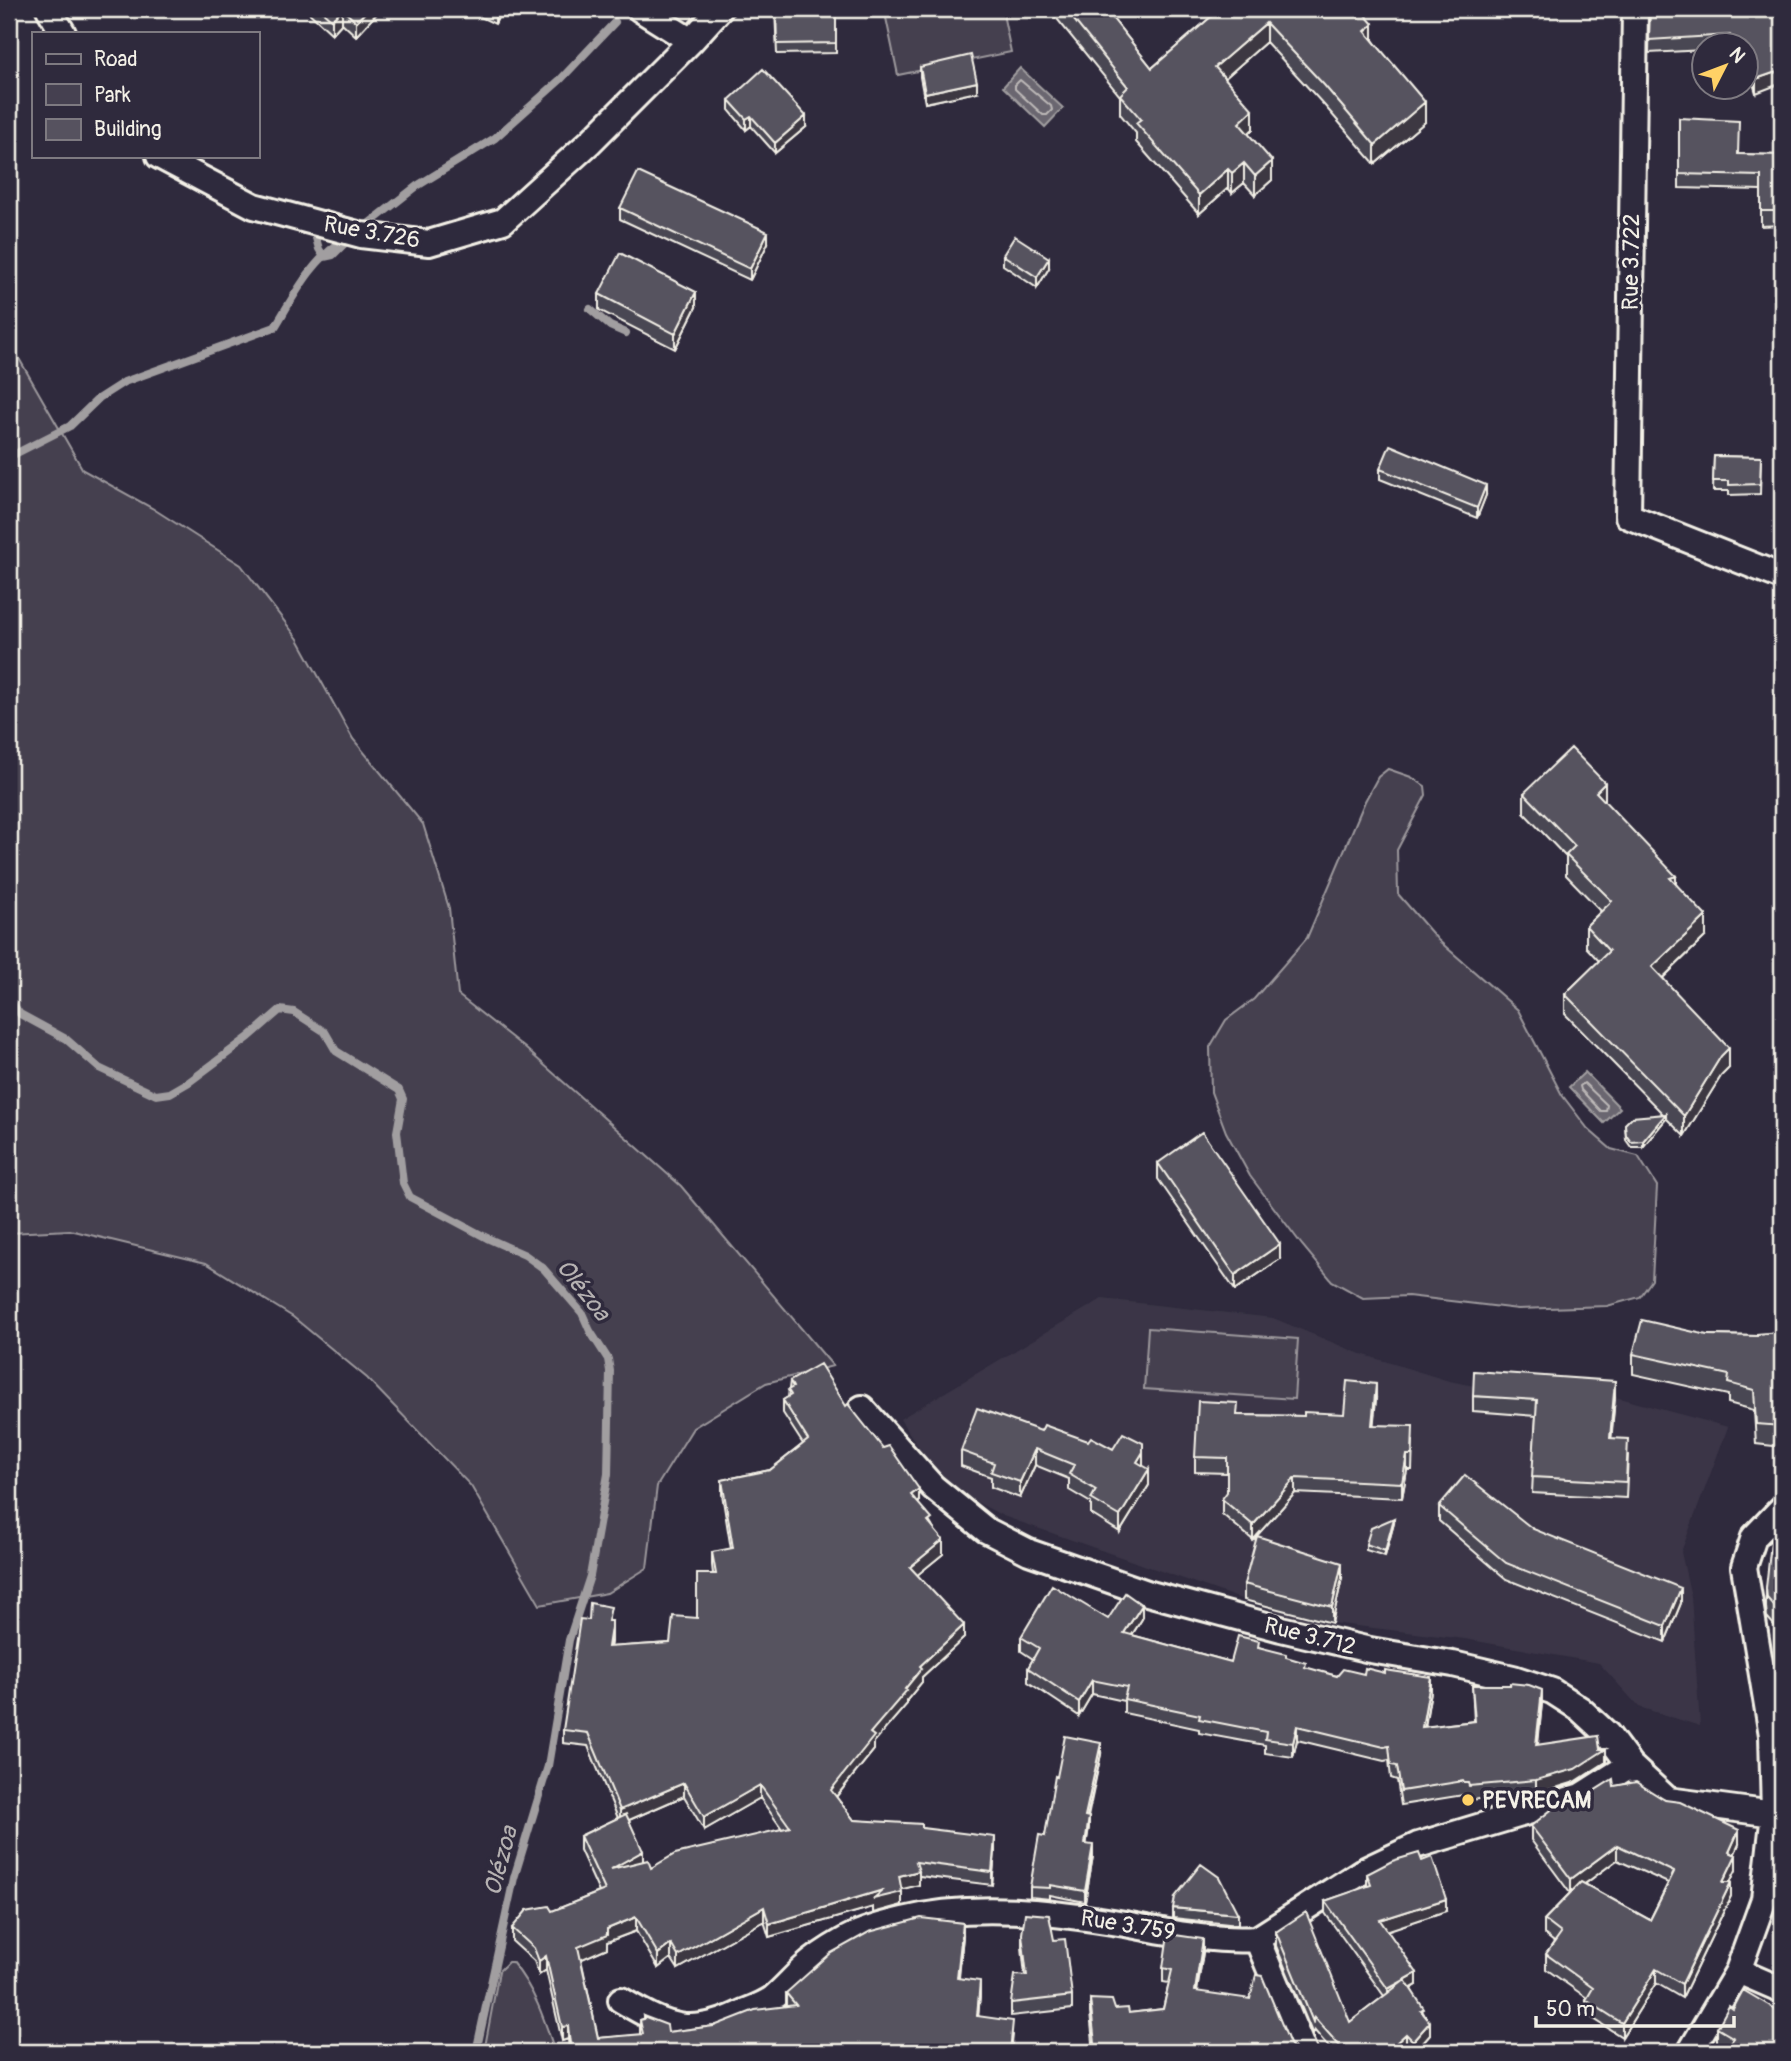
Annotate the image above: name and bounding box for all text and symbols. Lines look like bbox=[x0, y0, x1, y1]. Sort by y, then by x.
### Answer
legend bbox=[32, 32, 259, 158]
north arrow bbox=[1690, 32, 1760, 102]
text: N bbox=[1724, 42, 1750, 68]
text: Road bbox=[94, 46, 138, 73]
text: Park bbox=[94, 82, 131, 109]
text: Building bbox=[94, 116, 161, 143]
street label: Rue 3.726 bbox=[321, 209, 423, 255]
street label: Rue 3.722 bbox=[1616, 213, 1646, 311]
water label: Olézoa bbox=[550, 1253, 617, 1328]
street label: Rue 3.712 bbox=[1261, 1611, 1359, 1661]
place label: PEVRECAM bbox=[1482, 1786, 1591, 1815]
marker: PEVRECAM bbox=[1460, 1792, 1476, 1808]
water label: Olézoa bbox=[478, 1822, 525, 1899]
street label: Rue 3.759 bbox=[1079, 1903, 1177, 1947]
scale bar bbox=[1536, 1984, 1733, 2028]
text: 50 m bbox=[1546, 1996, 1595, 2023]

